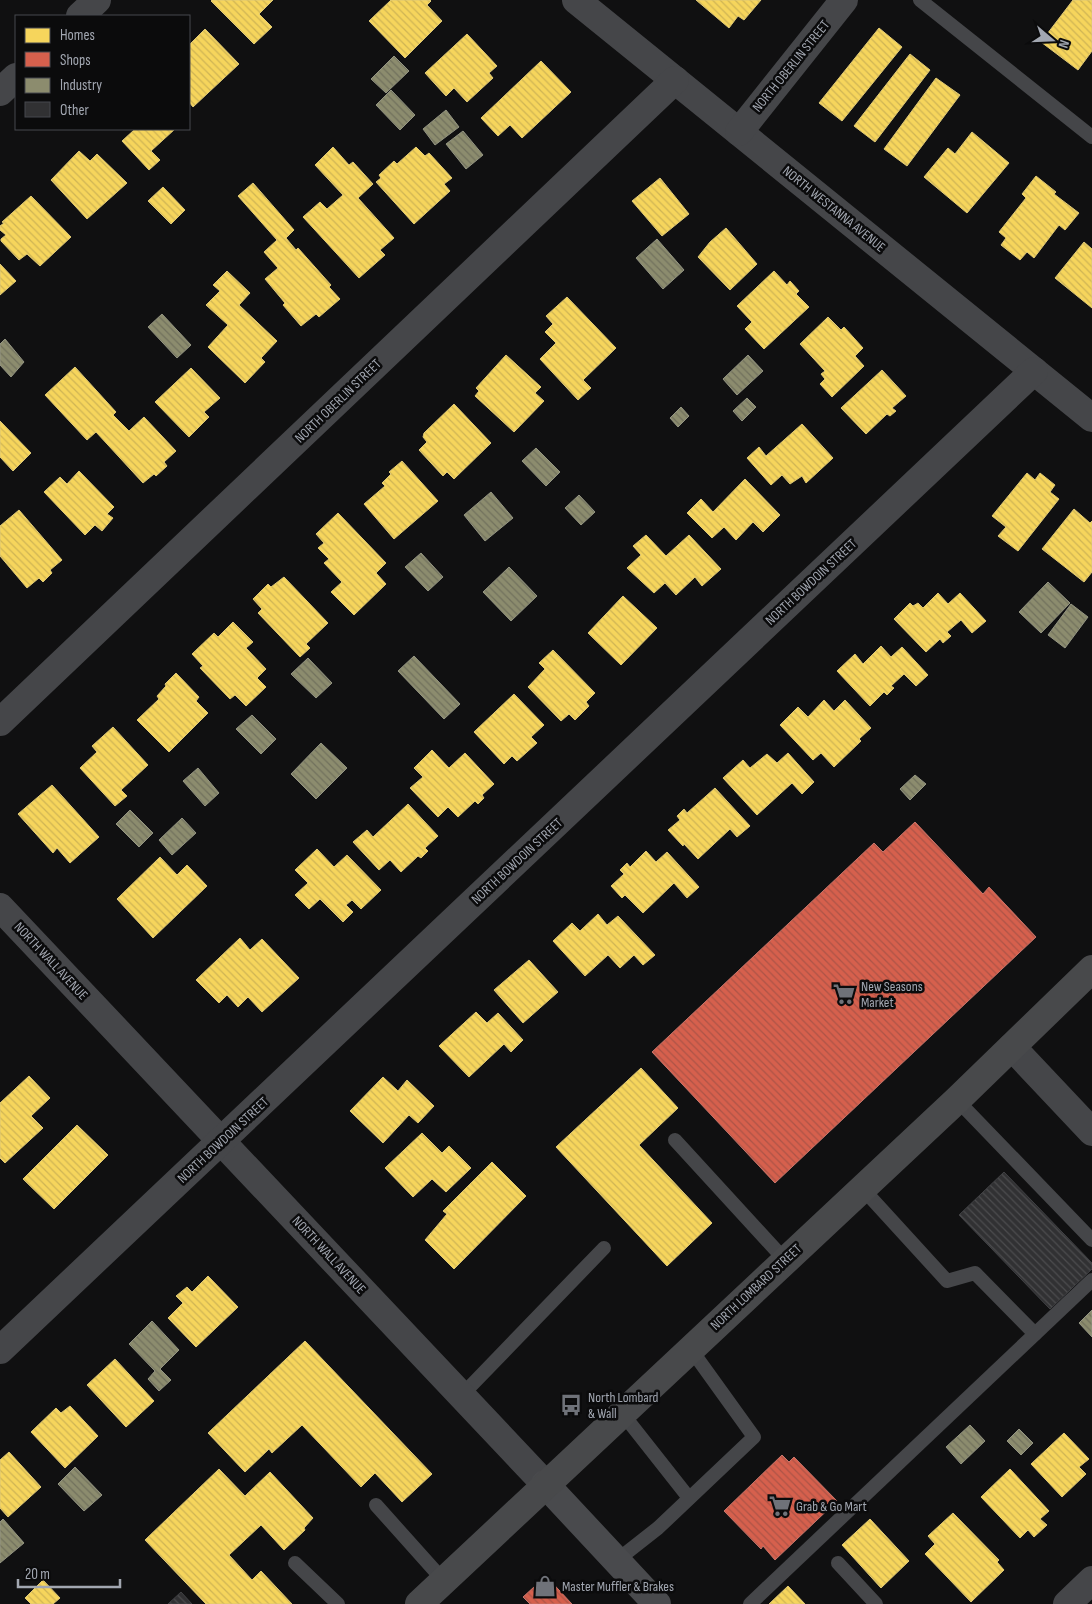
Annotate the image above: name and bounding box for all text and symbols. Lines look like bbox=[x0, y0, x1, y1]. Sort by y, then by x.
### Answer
legend bbox=[15, 15, 190, 130]
north arrow bbox=[1027, 15, 1077, 65]
street label: NORTH OBERLIN STREET bbox=[749, 16, 833, 115]
text: Homes bbox=[60, 26, 95, 45]
text: N bbox=[1055, 38, 1073, 50]
text: Shops bbox=[60, 51, 91, 70]
text: Industry bbox=[60, 76, 102, 95]
text: Other bbox=[60, 101, 89, 120]
street label: NORTH WESTANNA AVENUE bbox=[779, 162, 889, 256]
street label: NORTH OBERLIN STREET bbox=[291, 355, 385, 446]
street label: NORTH BOWDOIN STREET bbox=[762, 535, 860, 629]
street label: NORTH BOWDOIN STREET bbox=[468, 814, 566, 908]
street label: NORTH WALL AVENUE bbox=[11, 919, 92, 1004]
place label: New Seasons Market bbox=[861, 978, 923, 1011]
supermarket icon: New Seasons Market bbox=[831, 981, 857, 1007]
street label: NORTH BOWDOIN STREET bbox=[174, 1093, 272, 1187]
street label: NORTH WALL AVENUE bbox=[289, 1213, 370, 1298]
street label: NORTH LOMBARD STREET bbox=[707, 1240, 805, 1334]
place label: North Lombard & Wall bbox=[588, 1389, 658, 1422]
bus stop icon: North Lombard & Wall bbox=[558, 1392, 584, 1418]
supermarket icon: Grab & Go Mart bbox=[767, 1493, 793, 1519]
place label: Grab & Go Mart bbox=[796, 1498, 867, 1515]
scale bar bbox=[18, 1556, 120, 1588]
text: 20 m bbox=[25, 1565, 50, 1584]
shop icon: Master Muffler & Brakes bbox=[532, 1573, 558, 1599]
place label: Master Muffler & Brakes bbox=[562, 1578, 674, 1595]

